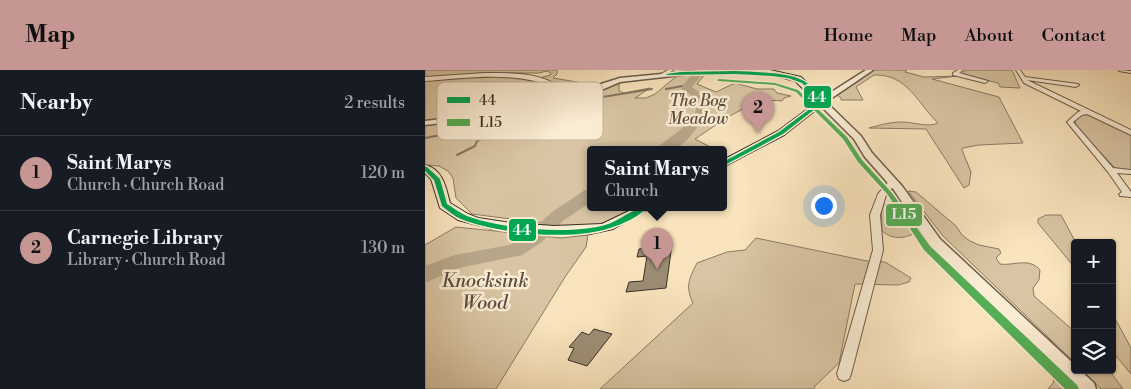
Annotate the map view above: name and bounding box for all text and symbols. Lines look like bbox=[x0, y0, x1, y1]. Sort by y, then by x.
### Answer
text: Map bbox=[25, 20, 75, 50]
text: Home bbox=[824, 24, 873, 47]
text: Map bbox=[901, 24, 937, 47]
text: About bbox=[965, 24, 1014, 47]
text: Contact bbox=[1042, 24, 1106, 47]
legend bbox=[437, 82, 603, 140]
line badge: 44 bbox=[803, 85, 832, 109]
text: 44 bbox=[808, 89, 826, 107]
text: Nearby bbox=[20, 90, 93, 116]
park label: The Bog Meadow bbox=[668, 91, 728, 129]
text: 44 bbox=[479, 92, 496, 110]
pin: 2 bbox=[742, 92, 774, 133]
text: 2 results bbox=[344, 93, 405, 113]
text: L15 bbox=[479, 114, 502, 132]
popup bbox=[587, 146, 727, 211]
text: Saint Marys bbox=[67, 151, 172, 175]
text: Saint Marys bbox=[605, 157, 709, 181]
text: 1 bbox=[32, 163, 40, 183]
text: 120 m bbox=[361, 163, 405, 183]
text: Church · Church Road bbox=[67, 175, 224, 195]
text: Church bbox=[605, 181, 659, 201]
your location bbox=[811, 193, 837, 219]
line badge: L15 bbox=[885, 203, 923, 227]
text: L15 bbox=[892, 206, 917, 224]
line badge: 44 bbox=[508, 218, 537, 242]
text: 44 bbox=[513, 222, 531, 240]
text: Carnegie Library bbox=[67, 226, 223, 250]
pin: 1 bbox=[641, 228, 673, 269]
text: 2 bbox=[31, 238, 41, 258]
text: 130 m bbox=[361, 238, 405, 258]
map controls bbox=[1071, 239, 1116, 374]
button: + bbox=[1071, 239, 1116, 284]
text: Library · Church Road bbox=[67, 250, 226, 270]
park label: Knocksink Wood bbox=[442, 269, 528, 315]
button: − bbox=[1071, 284, 1116, 329]
button: layers bbox=[1071, 329, 1116, 374]

